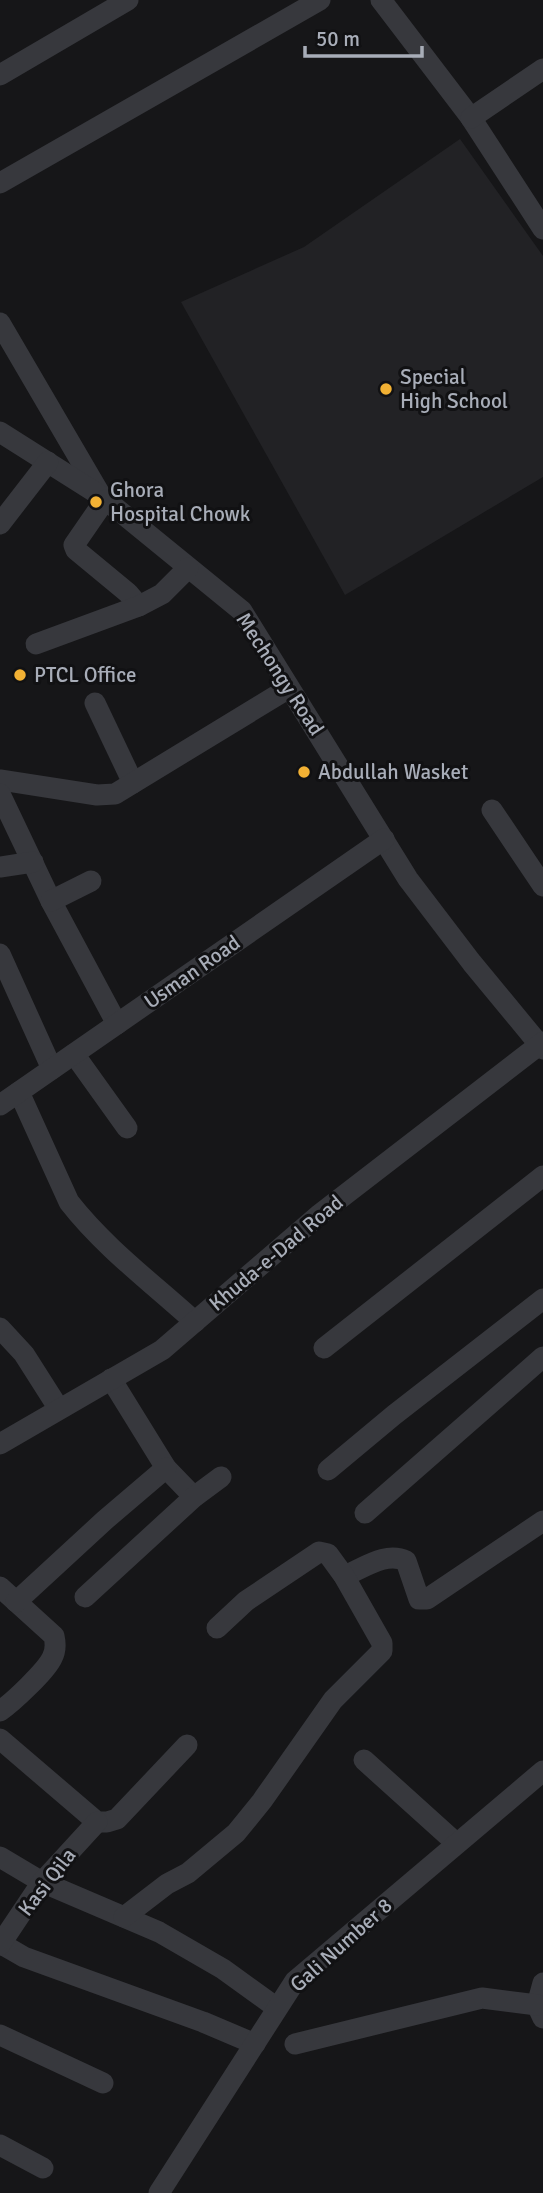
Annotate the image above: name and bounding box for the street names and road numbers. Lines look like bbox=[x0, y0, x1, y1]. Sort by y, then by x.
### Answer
street label: Mechongy Road bbox=[231, 608, 329, 740]
street label: Usman Road bbox=[139, 929, 245, 1015]
street label: Khuda-e-Dad Road bbox=[204, 1189, 348, 1317]
street label: Kasi Qila bbox=[12, 1843, 82, 1921]
street label: Gali Number 8 bbox=[285, 1892, 397, 1998]

